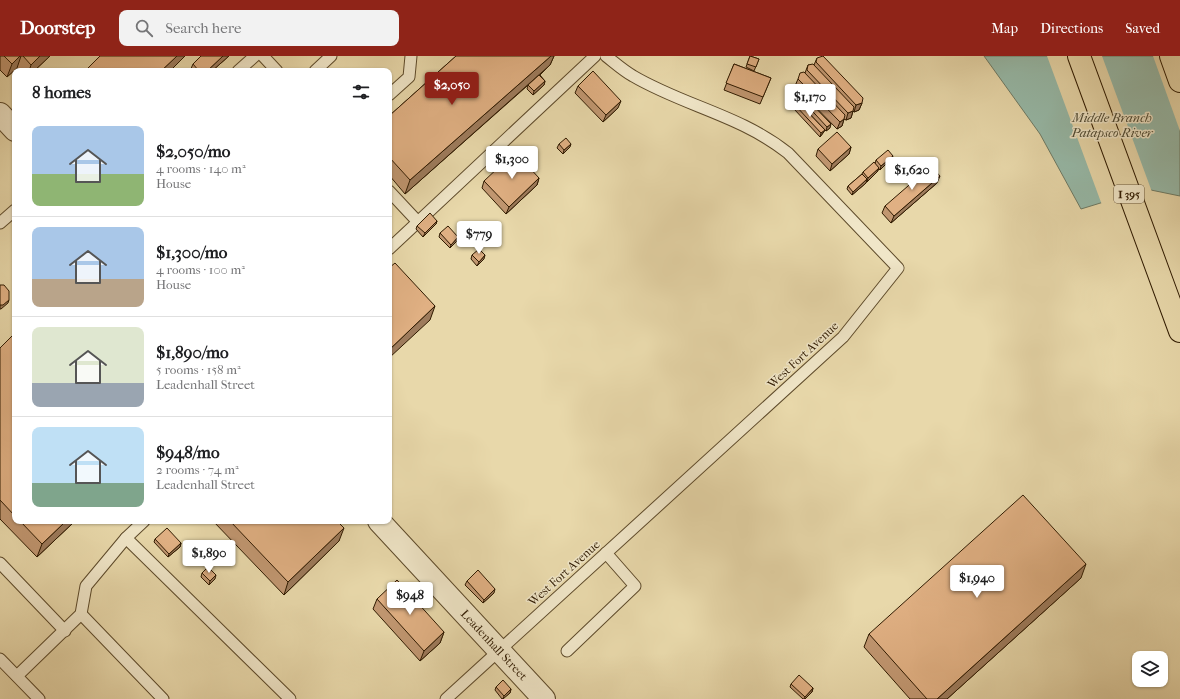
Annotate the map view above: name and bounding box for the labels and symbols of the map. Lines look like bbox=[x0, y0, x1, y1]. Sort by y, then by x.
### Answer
pin: $2,050 bbox=[419, 72, 485, 106]
pin: $1,170 bbox=[777, 84, 843, 118]
water label: Middle Branch Patapsco River bbox=[1071, 110, 1154, 140]
pin: $1,300 bbox=[479, 146, 545, 180]
pin: $1,620 bbox=[879, 157, 945, 191]
road number: I 395 bbox=[1114, 185, 1144, 203]
pin: $779 bbox=[455, 221, 503, 255]
street label: West Fort Avenue bbox=[764, 319, 841, 392]
street label: West Fort Avenue bbox=[525, 537, 603, 609]
pin: $1,890 bbox=[176, 540, 242, 574]
pin: $1,940 bbox=[944, 565, 1010, 599]
pin: $948 bbox=[386, 582, 434, 616]
street label: Leadenhall Street bbox=[458, 607, 531, 684]

